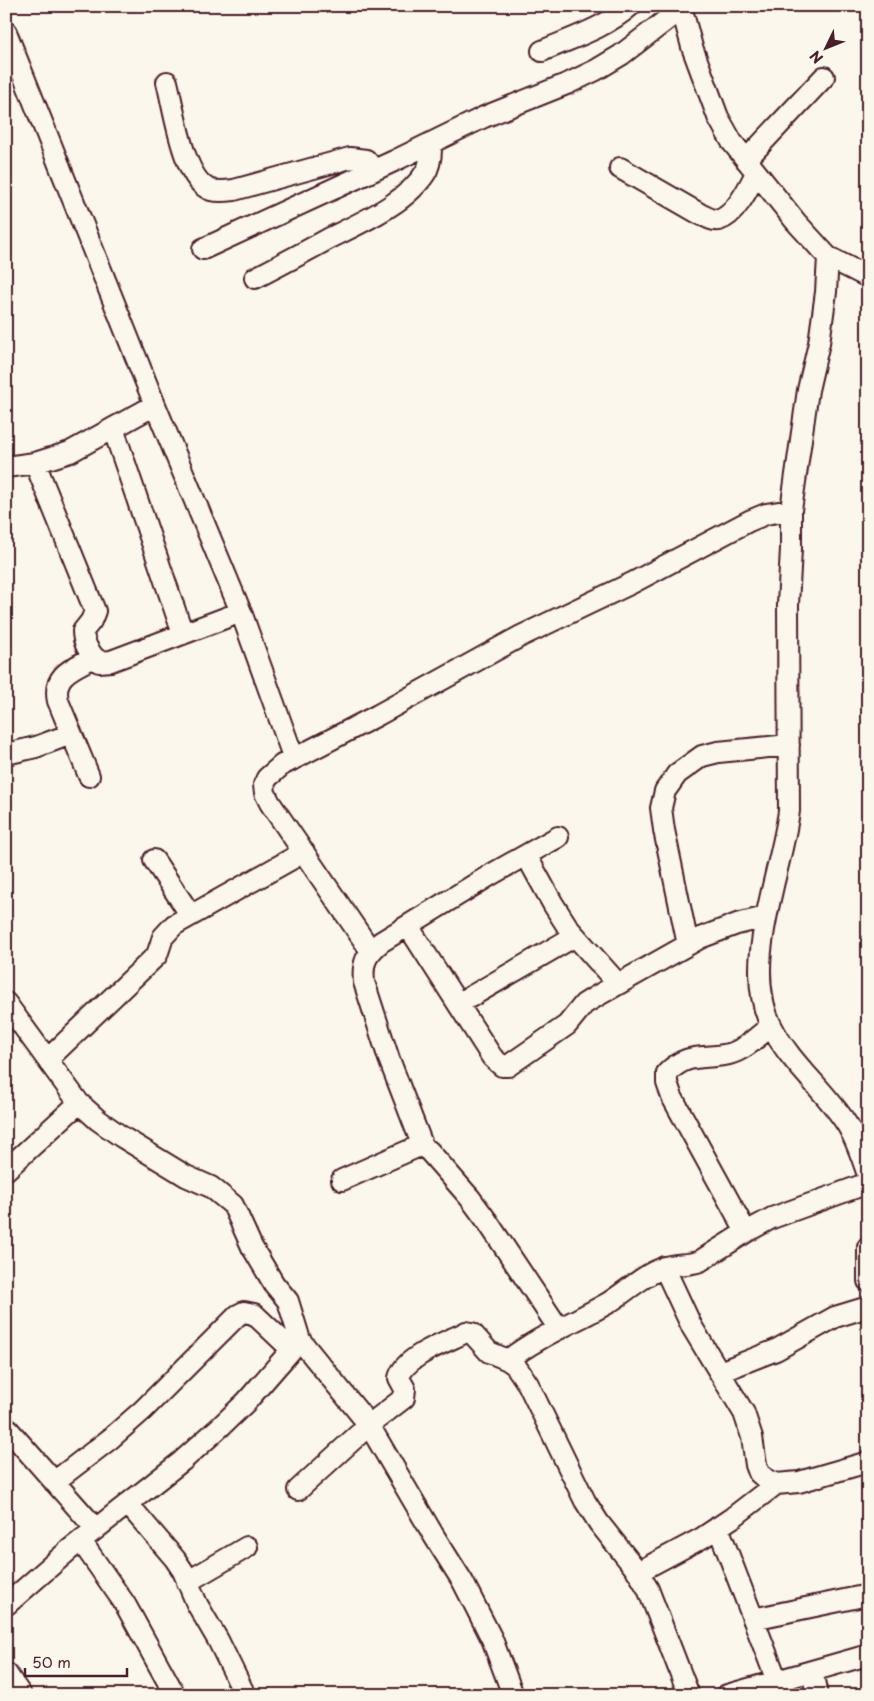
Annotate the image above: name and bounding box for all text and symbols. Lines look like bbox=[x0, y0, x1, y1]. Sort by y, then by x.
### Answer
north arrow bbox=[802, 22, 852, 72]
text: N bbox=[805, 46, 828, 68]
scale bar bbox=[25, 1646, 128, 1678]
text: 50 m bbox=[32, 1650, 71, 1673]

